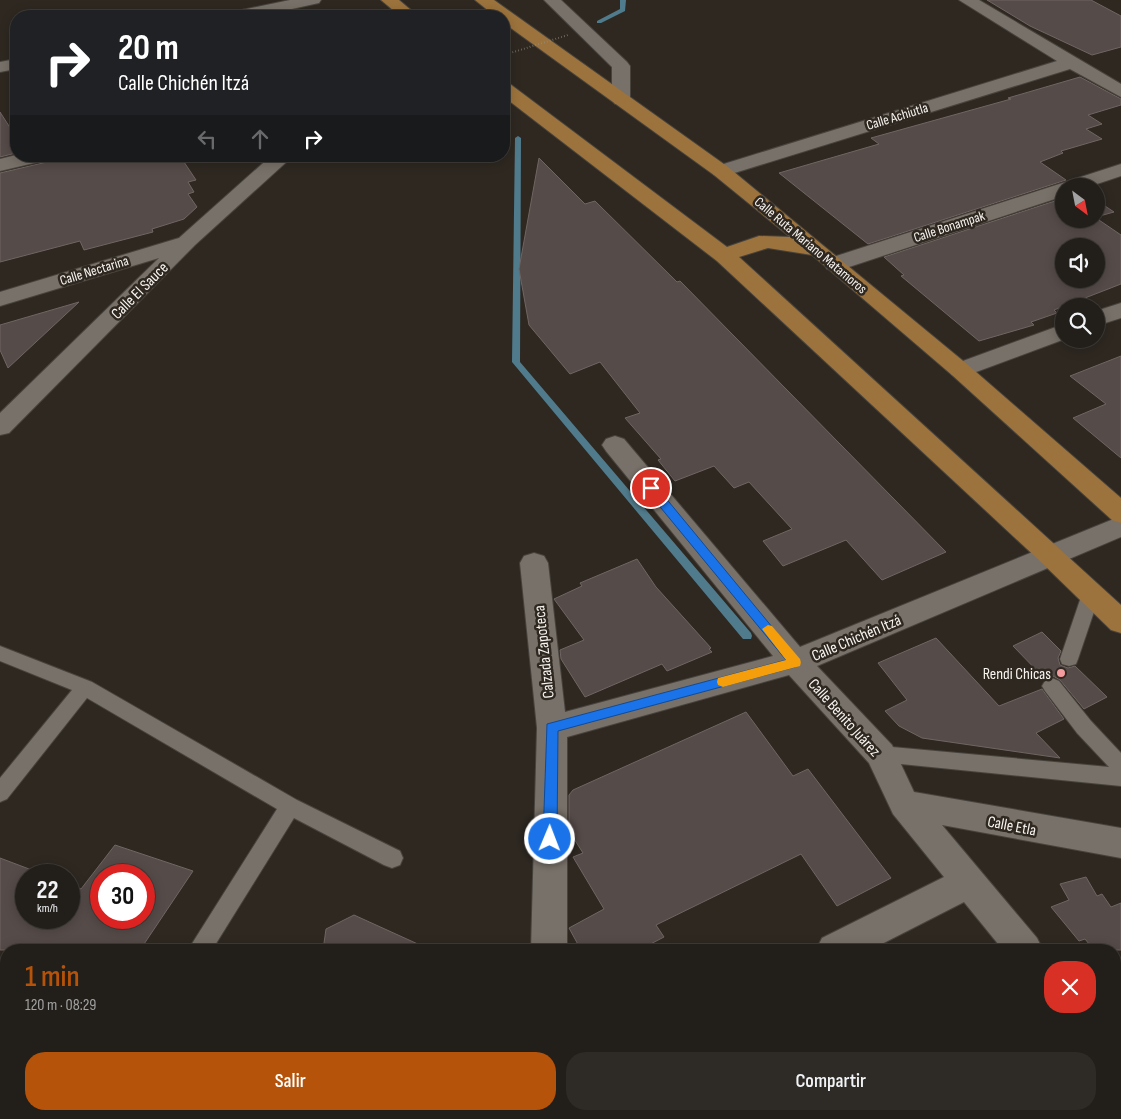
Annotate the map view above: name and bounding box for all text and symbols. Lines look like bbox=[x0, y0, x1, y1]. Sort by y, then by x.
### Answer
text: 20 m bbox=[118, 27, 179, 70]
icon: right bbox=[35, 30, 100, 95]
text: Calle Chichén Itzá bbox=[118, 70, 249, 97]
street label: Calle Achiutla bbox=[864, 99, 930, 134]
icon: left bbox=[193, 125, 221, 153]
icon: ahead bbox=[246, 125, 274, 153]
icon: right bbox=[299, 125, 327, 153]
north arrow bbox=[1055, 178, 1105, 228]
map controls bbox=[1055, 178, 1105, 348]
street label: Calle Ruta Mariano Matamoros bbox=[751, 193, 870, 297]
street label: Calle Bonampak bbox=[911, 207, 988, 246]
button: sound bbox=[1055, 238, 1105, 288]
street label: Calle Nectarina bbox=[58, 252, 131, 289]
street label: Calle El Sauce bbox=[107, 258, 173, 324]
button: search bbox=[1055, 298, 1105, 348]
pin bbox=[630, 467, 672, 509]
icon: arrive bbox=[637, 474, 665, 502]
street label: Calzada Zapoteca bbox=[530, 604, 559, 699]
street label: Calle Chichén Itzá bbox=[809, 611, 904, 666]
place label: Rendi Chicas bbox=[983, 665, 1051, 684]
marker: Rendi Chicas bbox=[1055, 667, 1067, 679]
street label: Calle Benito Juárez bbox=[804, 675, 884, 761]
position arrow bbox=[523, 812, 575, 864]
street label: Calle Etla bbox=[986, 812, 1038, 840]
speed limit sign: 30 bbox=[90, 864, 155, 929]
text: 22 bbox=[37, 875, 58, 906]
text: km/h bbox=[37, 901, 58, 916]
text: 1 min bbox=[25, 959, 80, 995]
button: close bbox=[1044, 961, 1096, 1013]
text: 120 m · 08:29 bbox=[25, 996, 96, 1015]
button: Salir bbox=[25, 1052, 556, 1110]
button: Compartir bbox=[566, 1052, 1096, 1110]

